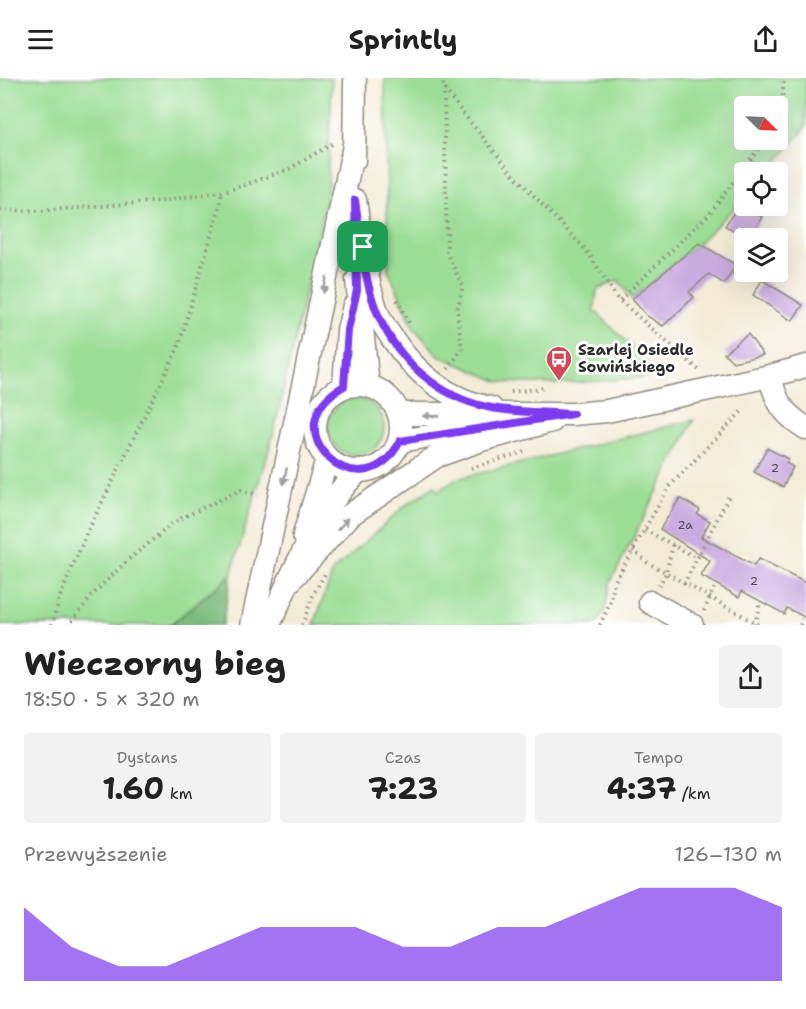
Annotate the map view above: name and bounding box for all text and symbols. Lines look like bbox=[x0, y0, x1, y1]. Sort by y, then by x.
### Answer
text: Sprintly bbox=[348, 21, 458, 58]
icon: menu bbox=[24, 23, 57, 56]
icon: share bbox=[749, 23, 782, 56]
north arrow bbox=[734, 96, 788, 150]
map controls bbox=[734, 96, 788, 282]
button: locate bbox=[734, 162, 788, 216]
pin bbox=[337, 221, 388, 272]
button: layers bbox=[734, 228, 788, 282]
icon: arrive bbox=[346, 230, 379, 263]
one-way arrow bbox=[320, 276, 329, 295]
place label: Szarlej Osiedle Sowińskiego bbox=[578, 340, 694, 377]
bus stop icon: Szarlej Osiedle Sowińskiego bbox=[544, 344, 574, 382]
one-way arrow bbox=[421, 411, 440, 421]
house number: 2 bbox=[771, 460, 779, 476]
one-way arrow bbox=[279, 467, 289, 485]
one-way arrow bbox=[335, 517, 349, 531]
house number: 2a bbox=[677, 517, 693, 533]
house number: 2 bbox=[750, 573, 758, 589]
text: Wieczorny bieg bbox=[24, 641, 286, 686]
button: share bbox=[719, 645, 782, 708]
text: 18:50 · 5 × 320 m bbox=[24, 686, 200, 712]
text: Dystans bbox=[117, 747, 178, 768]
text: Czas bbox=[385, 747, 421, 768]
text: Tempo bbox=[634, 747, 683, 768]
text: 1.60 bbox=[102, 768, 164, 809]
text: 7:23 bbox=[368, 768, 438, 809]
text: 4:37 bbox=[607, 768, 676, 809]
text: km bbox=[164, 783, 192, 804]
text: /km bbox=[676, 783, 710, 804]
text: Przewyższenie bbox=[24, 841, 168, 867]
text: 126–130 m bbox=[674, 841, 782, 867]

